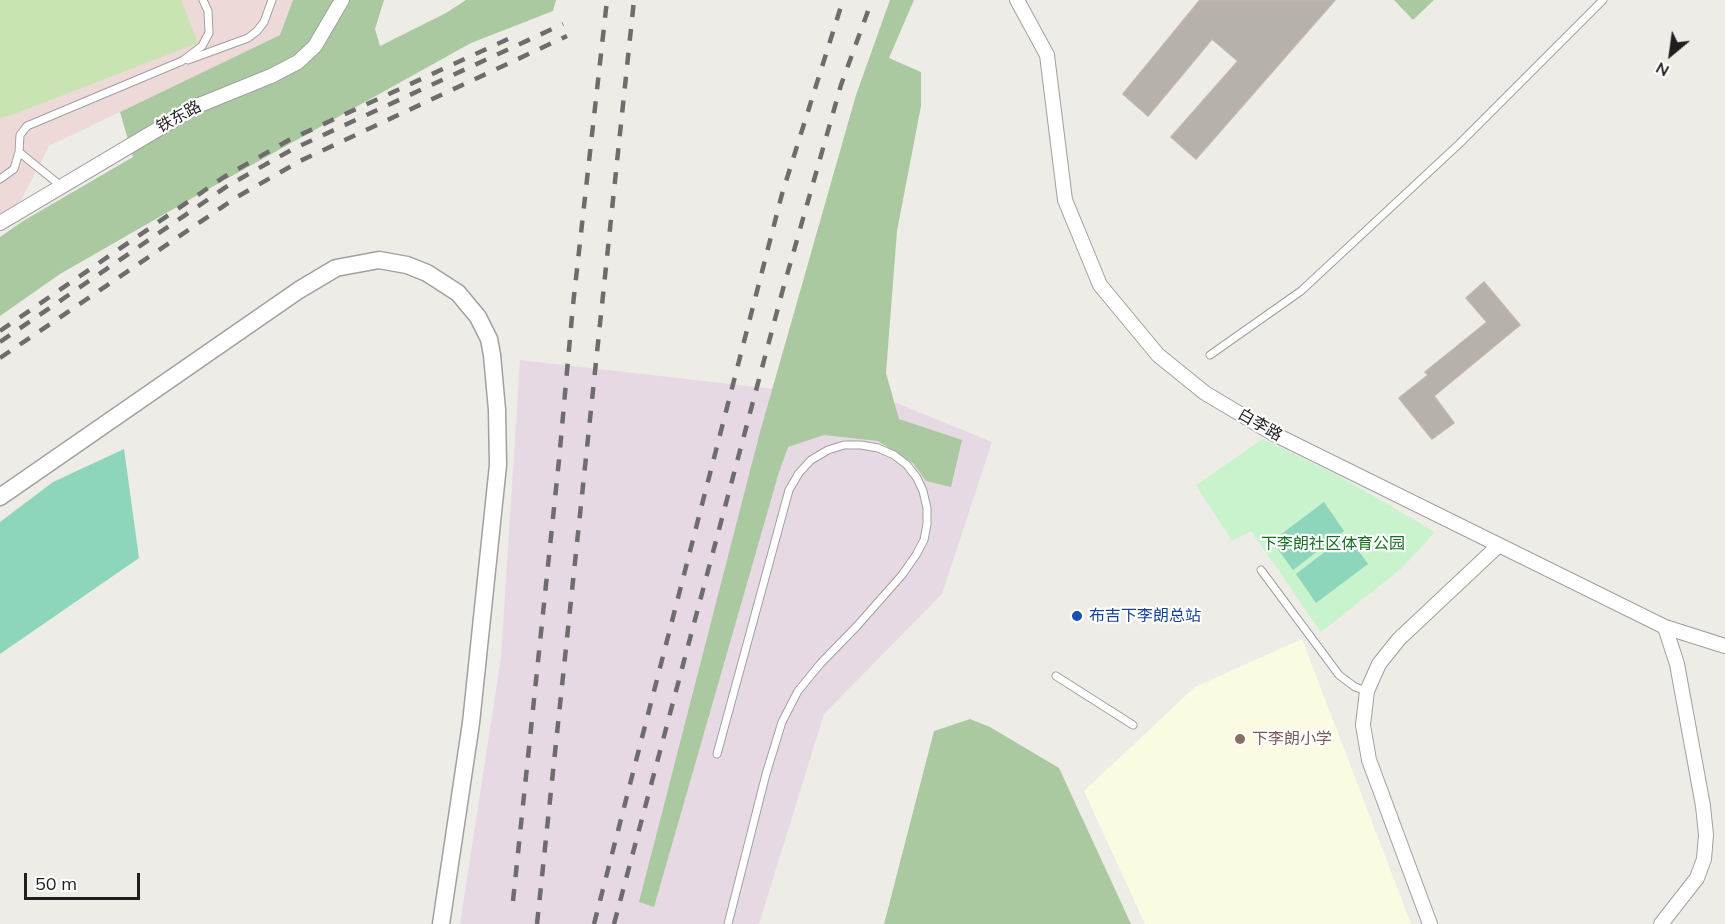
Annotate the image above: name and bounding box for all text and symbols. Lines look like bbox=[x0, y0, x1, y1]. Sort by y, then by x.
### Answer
north arrow bbox=[1641, 24, 1701, 84]
text: N bbox=[1652, 58, 1672, 81]
street label: 铁东路 bbox=[153, 97, 205, 137]
street label: 白李路 bbox=[1234, 405, 1286, 445]
park label: 下李朗社区体育公园 bbox=[1261, 534, 1405, 554]
place label: 布吉下李朗总站 bbox=[1089, 606, 1201, 626]
marker: 布吉下李朗总站 bbox=[1070, 609, 1084, 623]
place label: 下李朗小学 bbox=[1252, 729, 1332, 749]
marker: 下李朗小学 bbox=[1233, 732, 1247, 746]
scale bar bbox=[27, 861, 142, 899]
text: 50 m bbox=[35, 872, 77, 895]

